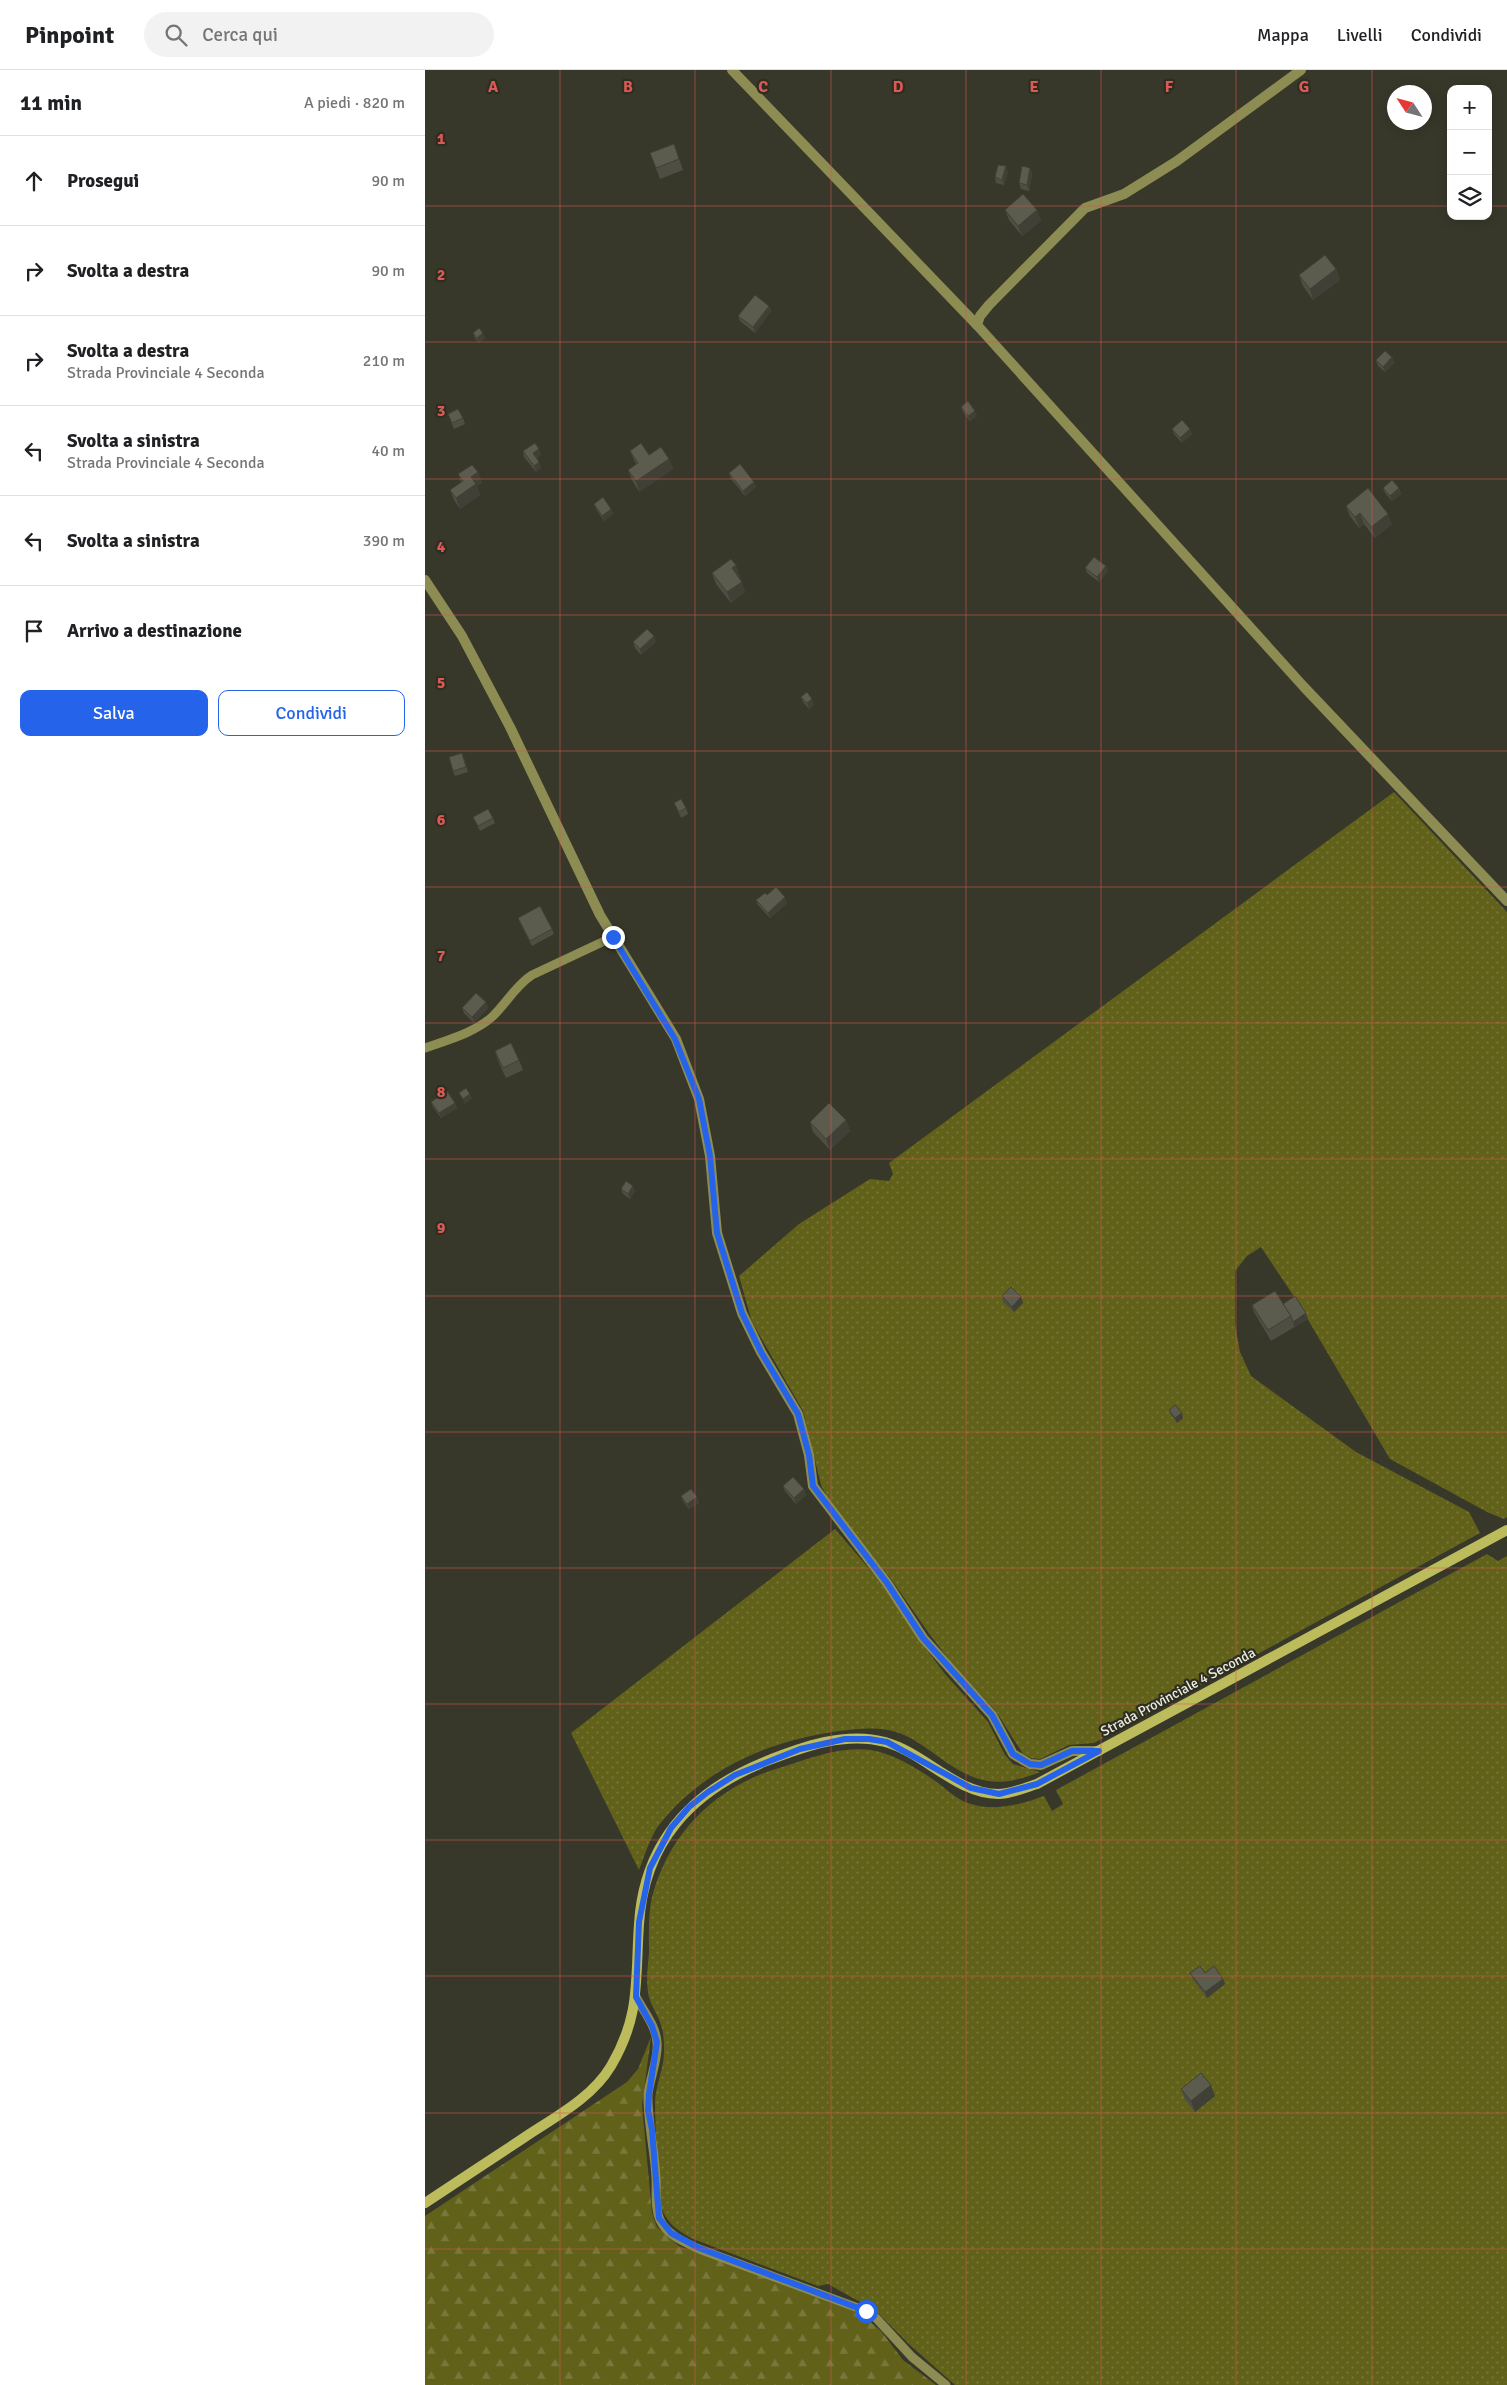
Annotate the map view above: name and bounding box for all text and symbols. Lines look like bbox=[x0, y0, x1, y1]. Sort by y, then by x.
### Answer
search box bbox=[144, 12, 494, 57]
text: Pinpoint bbox=[25, 20, 114, 50]
icon: search bbox=[162, 21, 190, 49]
text: Cerca qui bbox=[202, 23, 278, 47]
text: Mappa bbox=[1257, 24, 1309, 46]
text: Livelli bbox=[1337, 24, 1383, 46]
text: Condividi bbox=[1411, 24, 1482, 46]
text: A bbox=[488, 77, 499, 97]
text: B bbox=[623, 77, 633, 97]
text: C bbox=[758, 77, 768, 97]
text: D bbox=[893, 77, 904, 97]
text: E bbox=[1029, 77, 1039, 97]
text: F bbox=[1165, 77, 1174, 97]
text: G bbox=[1299, 77, 1309, 97]
north arrow bbox=[1387, 85, 1432, 130]
map controls bbox=[1447, 85, 1492, 220]
button: + bbox=[1447, 85, 1492, 130]
text: 11 min bbox=[20, 90, 82, 116]
text: A piedi · 820 m bbox=[304, 93, 405, 113]
text: 1 bbox=[437, 129, 446, 149]
button: − bbox=[1447, 130, 1492, 175]
icon: ahead bbox=[20, 167, 48, 195]
text: Prosegui bbox=[67, 169, 139, 193]
text: 90 m bbox=[371, 171, 405, 191]
button: layers bbox=[1447, 175, 1492, 220]
icon: right bbox=[20, 257, 48, 285]
text: Svolta a destra bbox=[67, 259, 189, 283]
text: 90 m bbox=[371, 261, 405, 281]
text: 2 bbox=[437, 265, 445, 285]
text: Svolta a destra bbox=[67, 339, 189, 363]
icon: right bbox=[20, 347, 48, 375]
text: 210 m bbox=[363, 351, 405, 371]
text: Strada Provinciale 4 Seconda bbox=[67, 363, 265, 383]
text: 3 bbox=[437, 401, 445, 421]
text: Svolta a sinistra bbox=[67, 429, 200, 453]
icon: left bbox=[20, 437, 48, 465]
text: 40 m bbox=[371, 441, 405, 461]
text: Strada Provinciale 4 Seconda bbox=[67, 453, 265, 473]
icon: left bbox=[20, 527, 48, 555]
text: Svolta a sinistra bbox=[67, 529, 200, 553]
text: 390 m bbox=[363, 531, 405, 551]
text: 4 bbox=[437, 537, 446, 557]
icon: arrive bbox=[20, 617, 48, 645]
text: Arrivo a destinazione bbox=[67, 619, 242, 643]
text: 5 bbox=[437, 673, 445, 693]
button: Salva bbox=[20, 690, 208, 736]
button: Condividi bbox=[218, 690, 405, 736]
text: 6 bbox=[437, 810, 446, 830]
route end bbox=[602, 926, 625, 949]
text: 7 bbox=[437, 946, 446, 966]
text: 8 bbox=[437, 1082, 446, 1102]
text: 9 bbox=[437, 1218, 446, 1238]
street label: Strada Provinciale 4 Seconda bbox=[1098, 1644, 1258, 1740]
route start bbox=[855, 2300, 878, 2323]

